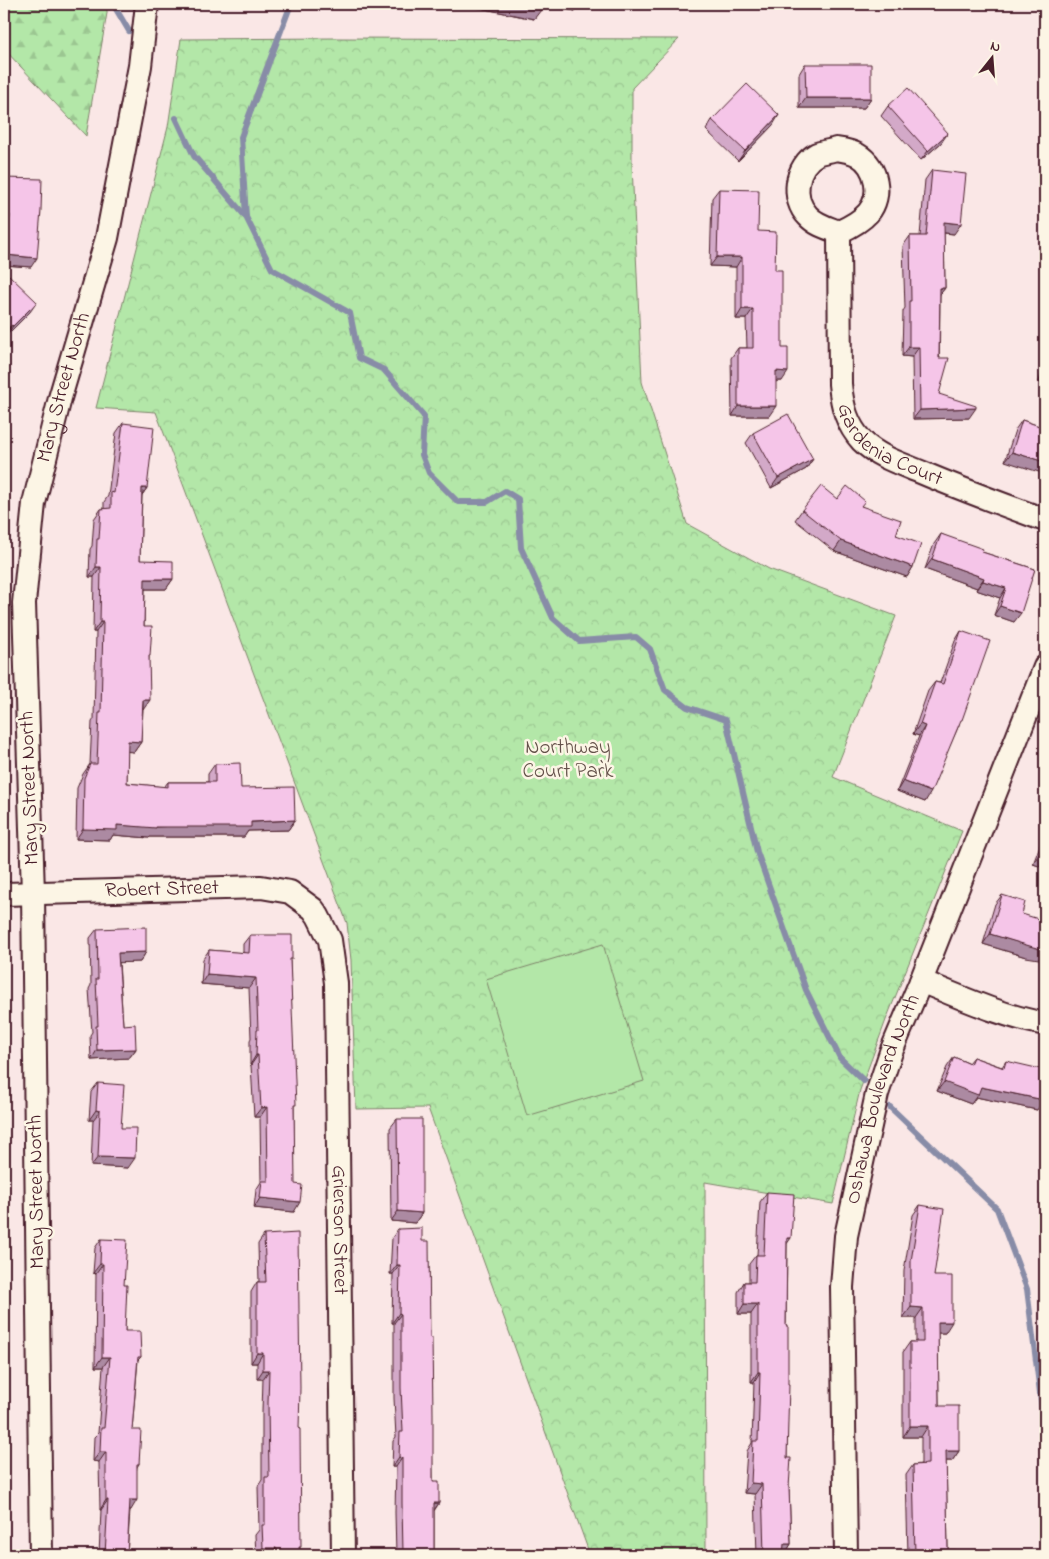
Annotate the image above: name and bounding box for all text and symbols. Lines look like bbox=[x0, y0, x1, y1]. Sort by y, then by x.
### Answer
north arrow bbox=[966, 32, 1016, 82]
text: N bbox=[988, 36, 1003, 58]
street label: Mary Street North bbox=[30, 309, 99, 466]
street label: Gardenia Court bbox=[829, 400, 947, 495]
street label: Mary Street North bbox=[12, 710, 50, 866]
park label: Northway Court Park bbox=[522, 733, 614, 787]
street label: Robert Street bbox=[104, 873, 219, 906]
street label: Oshawa Boulevard North bbox=[838, 990, 929, 1207]
street label: Mary Street North bbox=[21, 1115, 55, 1269]
street label: Grierson Street bbox=[323, 1165, 355, 1295]

